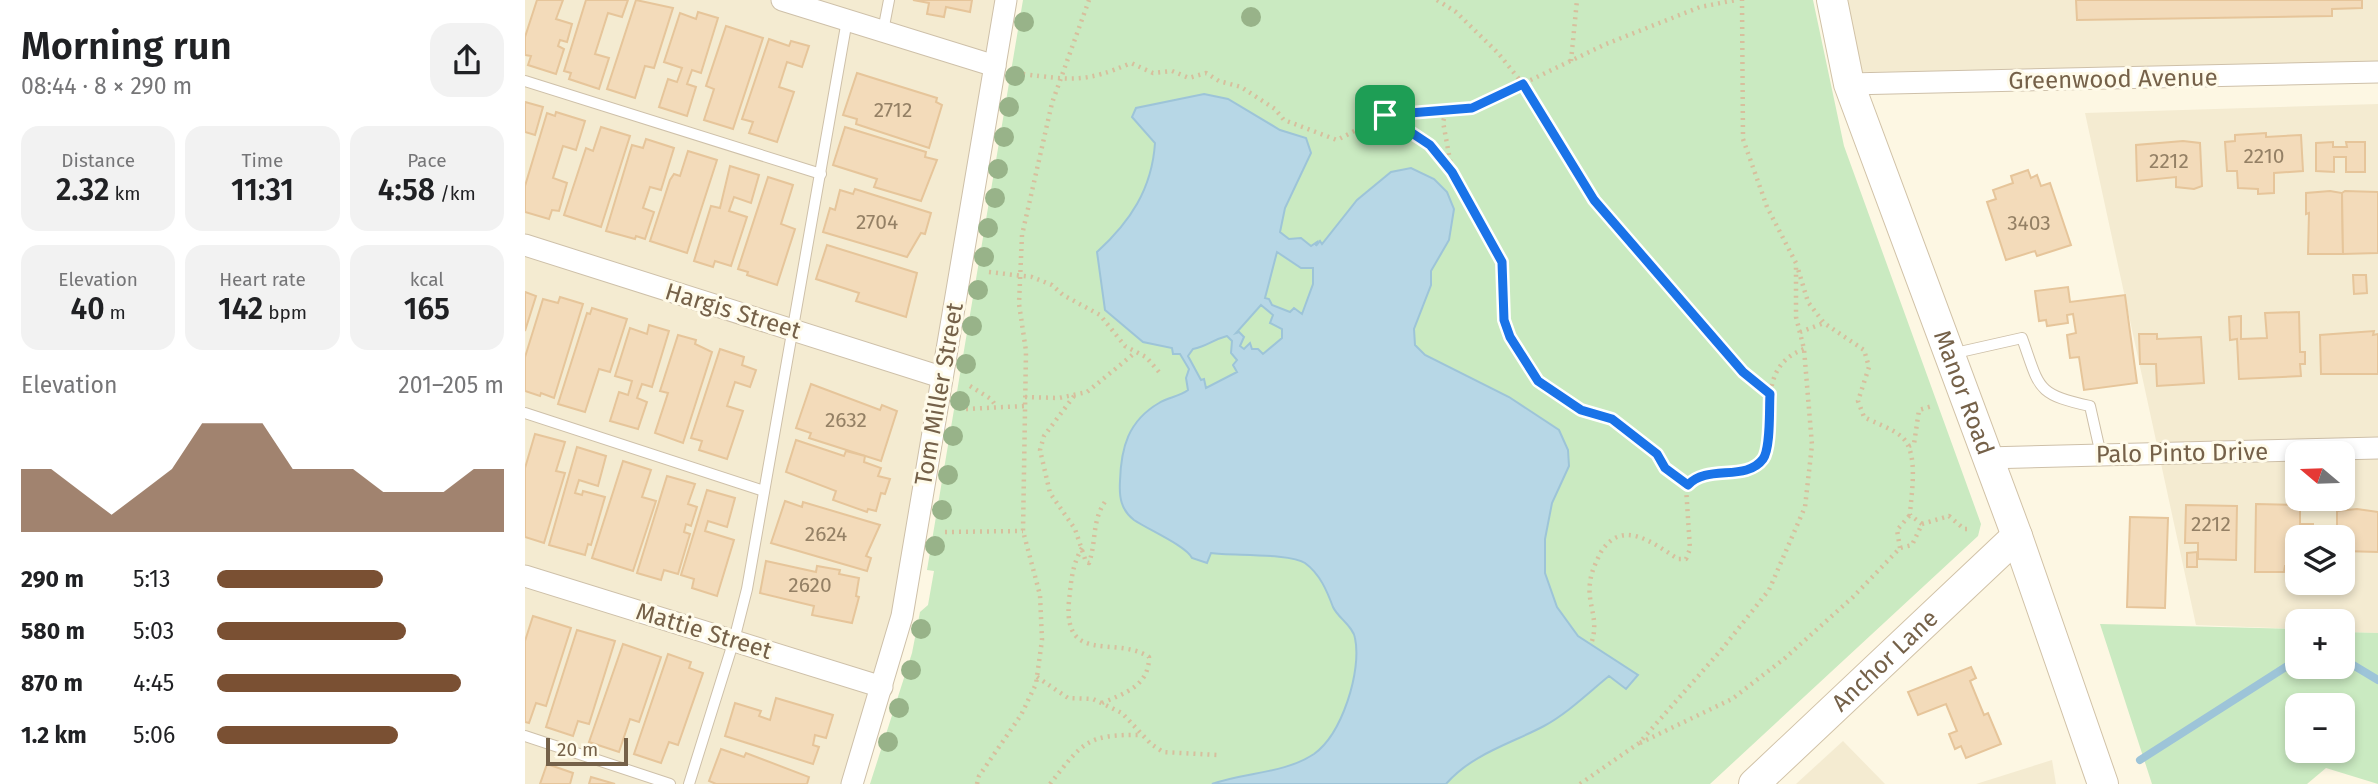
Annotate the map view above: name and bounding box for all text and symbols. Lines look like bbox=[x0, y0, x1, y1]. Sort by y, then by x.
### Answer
text: Morning run bbox=[21, 23, 232, 69]
button: share bbox=[430, 23, 504, 97]
street label: Greenwood Avenue bbox=[2008, 63, 2218, 95]
text: 08:44 · 8 × 290 m bbox=[21, 72, 192, 100]
pin bbox=[1355, 85, 1415, 145]
icon: arrive bbox=[1366, 96, 1404, 134]
house number: 2712 bbox=[874, 97, 912, 123]
house number: 2210 bbox=[2243, 143, 2285, 169]
house number: 2212 bbox=[2149, 148, 2189, 174]
text: Distance bbox=[61, 149, 135, 172]
text: Time bbox=[242, 149, 283, 172]
text: Pace bbox=[407, 149, 447, 172]
text: 2.32 bbox=[56, 172, 109, 208]
text: 11:31 bbox=[231, 172, 294, 208]
text: 4:58 bbox=[378, 172, 435, 208]
text: km bbox=[109, 182, 140, 205]
text: /km bbox=[435, 182, 476, 205]
house number: 2704 bbox=[856, 209, 898, 235]
house number: 3403 bbox=[2007, 210, 2051, 236]
text: Elevation bbox=[58, 268, 138, 291]
text: Heart rate bbox=[219, 268, 306, 291]
text: kcal bbox=[410, 268, 444, 291]
street label: Hargis Street bbox=[662, 277, 804, 345]
text: 40 bbox=[70, 291, 105, 327]
text: 142 bbox=[218, 291, 263, 327]
text: 165 bbox=[404, 291, 450, 327]
street label: Tom Miller Street bbox=[909, 300, 969, 488]
text: m bbox=[105, 301, 126, 324]
text: bpm bbox=[263, 301, 307, 324]
street label: Manor Road bbox=[1928, 326, 2000, 459]
text: Elevation bbox=[21, 371, 117, 399]
text: 201–205 m bbox=[398, 371, 504, 399]
house number: 2632 bbox=[825, 407, 867, 433]
street label: Palo Pinto Drive bbox=[2096, 437, 2268, 469]
north arrow bbox=[2285, 441, 2355, 511]
map controls bbox=[2285, 441, 2355, 763]
house number: 2212 bbox=[2191, 511, 2231, 537]
house number: 2624 bbox=[805, 521, 847, 547]
button: layers bbox=[2285, 525, 2355, 595]
text: 290 m bbox=[21, 565, 84, 593]
text: 5:13 bbox=[133, 565, 171, 593]
house number: 2620 bbox=[788, 572, 832, 598]
street label: Mattie Street bbox=[633, 597, 776, 665]
street label: Anchor Lane bbox=[1826, 604, 1944, 717]
button: + bbox=[2285, 609, 2355, 679]
text: 580 m bbox=[21, 617, 85, 645]
text: 5:03 bbox=[133, 617, 174, 645]
text: 870 m bbox=[21, 669, 83, 697]
text: 4:45 bbox=[133, 669, 174, 697]
button: − bbox=[2285, 693, 2355, 763]
text: 1.2 km bbox=[21, 721, 87, 749]
text: 5:06 bbox=[133, 721, 175, 749]
scale bar bbox=[546, 735, 628, 767]
text: 20 m bbox=[557, 738, 598, 761]

